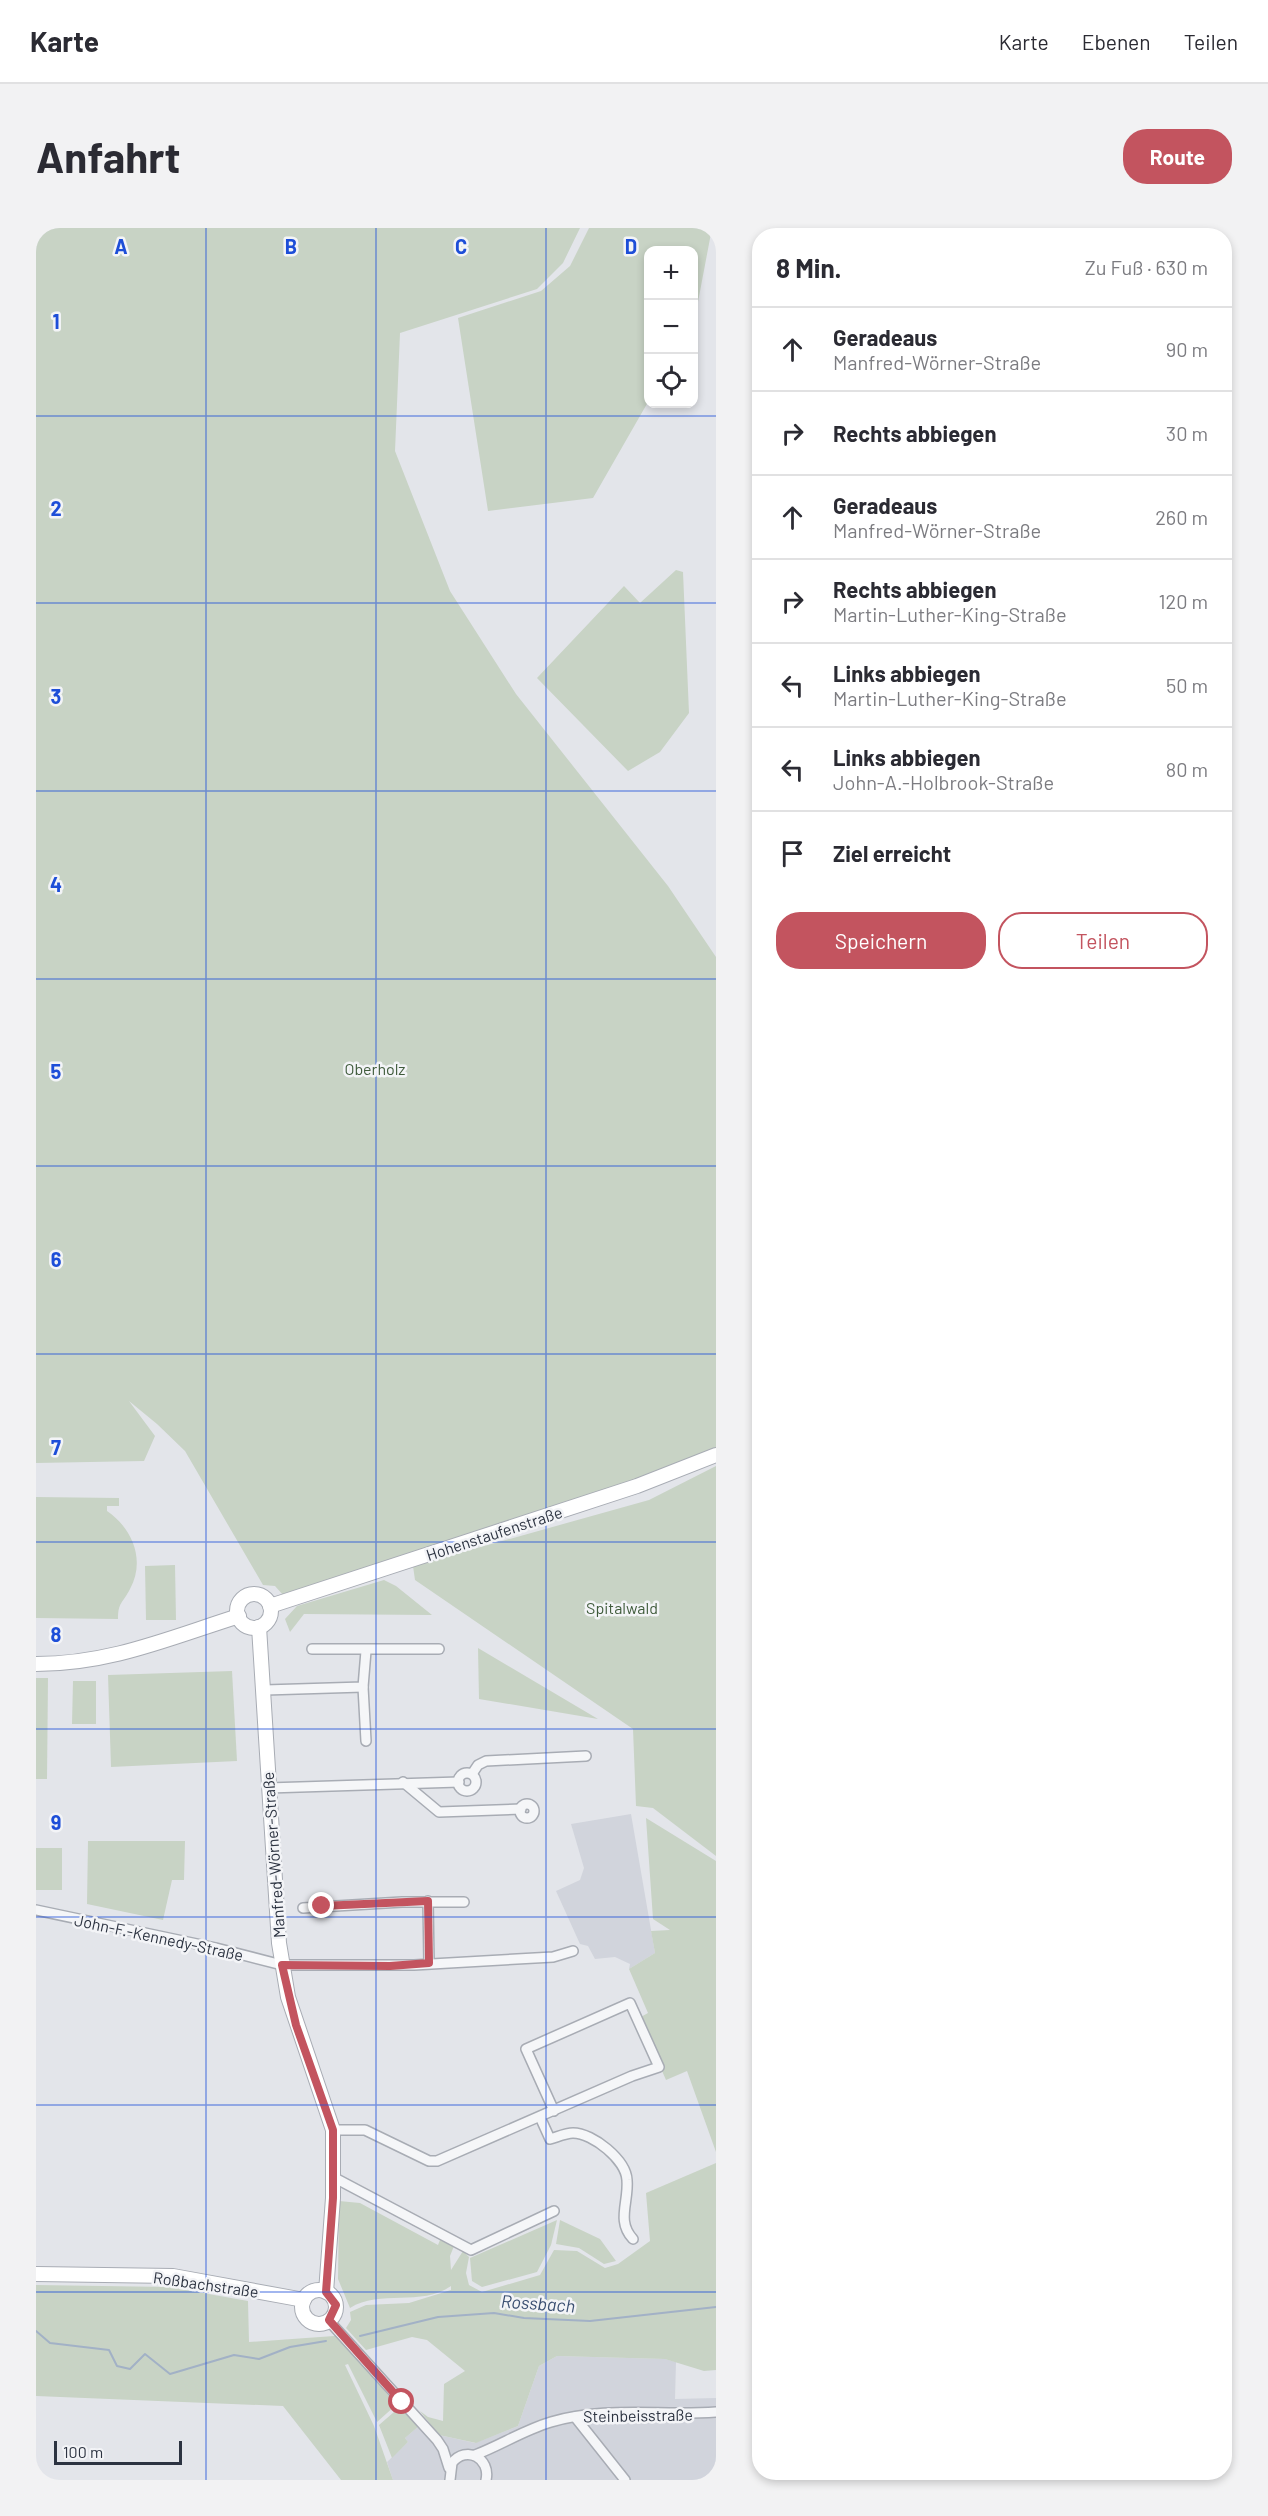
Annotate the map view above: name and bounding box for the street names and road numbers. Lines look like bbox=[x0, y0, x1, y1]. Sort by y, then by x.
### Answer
street label: Hohenstaufenstraße bbox=[423, 1502, 565, 1564]
street label: Manfred-Wörner-Straße bbox=[258, 1771, 288, 1939]
street label: John-F.-Kennedy-Straße bbox=[73, 1910, 245, 1964]
street label: Roßbachstraße bbox=[152, 2267, 260, 2301]
street label: Steinbeisstraße bbox=[583, 2405, 693, 2425]

